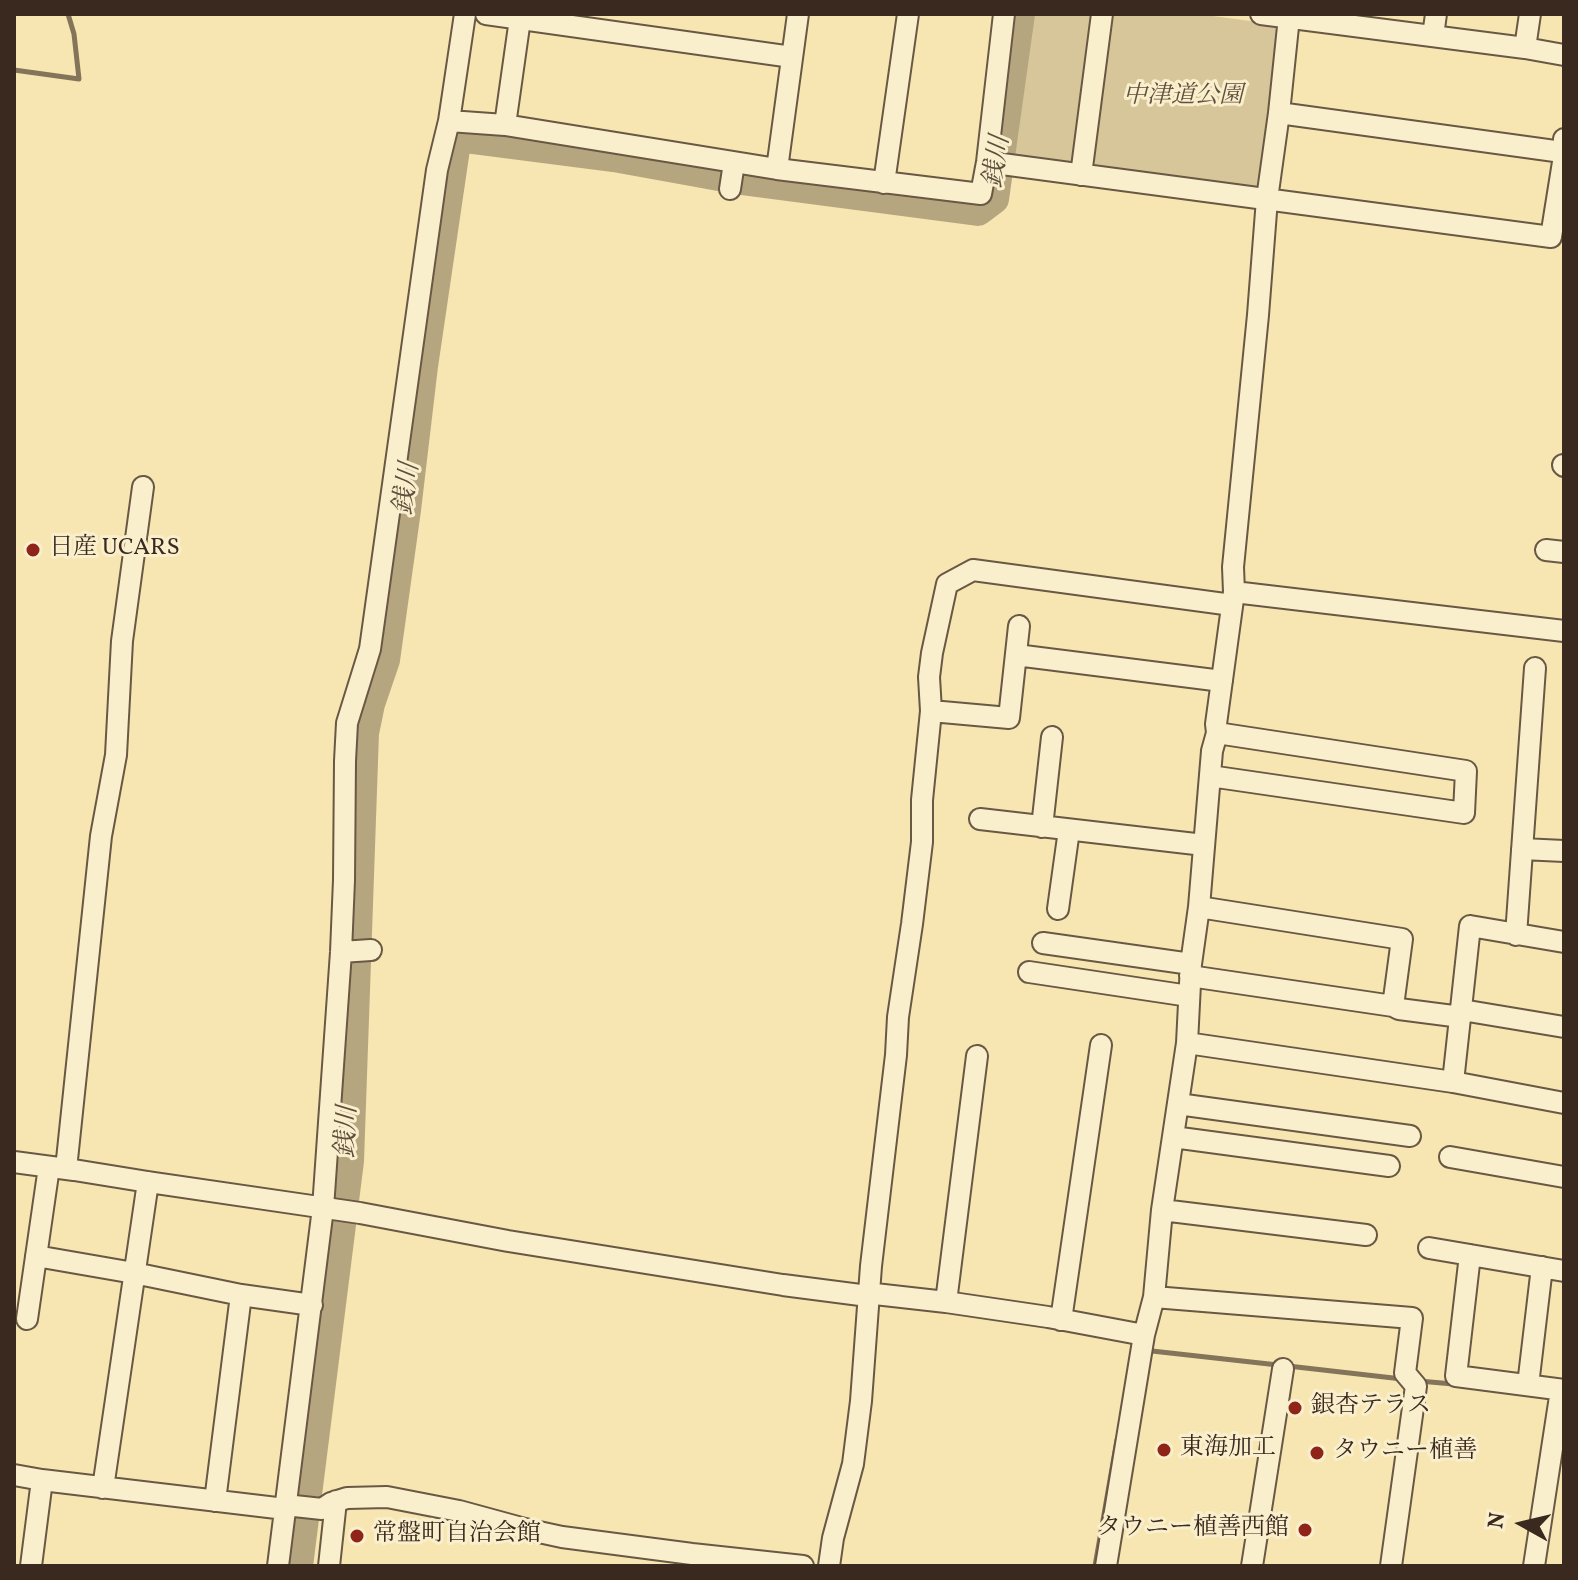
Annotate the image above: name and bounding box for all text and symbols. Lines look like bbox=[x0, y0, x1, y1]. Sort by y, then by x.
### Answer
park label: 中津道公園 bbox=[1123, 84, 1243, 112]
water label: 銭川 bbox=[980, 134, 1018, 190]
water label: 銭川 bbox=[390, 461, 428, 517]
place label: 日産 UCARS bbox=[49, 536, 180, 564]
marker: 日産 UCARS bbox=[24, 541, 42, 559]
water label: 銭川 bbox=[332, 1105, 366, 1159]
place label: 銀杏テラス bbox=[1311, 1394, 1431, 1422]
marker: 銀杏テラス bbox=[1286, 1399, 1304, 1417]
place label: 東海加工 bbox=[1180, 1436, 1276, 1464]
place label: タウニー植善 bbox=[1333, 1439, 1477, 1467]
marker: 東海加工 bbox=[1155, 1441, 1173, 1459]
marker: タウニー植善 bbox=[1308, 1444, 1326, 1462]
north arrow bbox=[1482, 1484, 1562, 1564]
text: N bbox=[1481, 1511, 1514, 1531]
place label: タウニー植善西館 bbox=[1097, 1516, 1289, 1544]
marker: タウニー植善西館 bbox=[1296, 1521, 1314, 1539]
place label: 常盤町自治会館 bbox=[373, 1522, 541, 1550]
marker: 常盤町自治会館 bbox=[348, 1527, 366, 1545]

